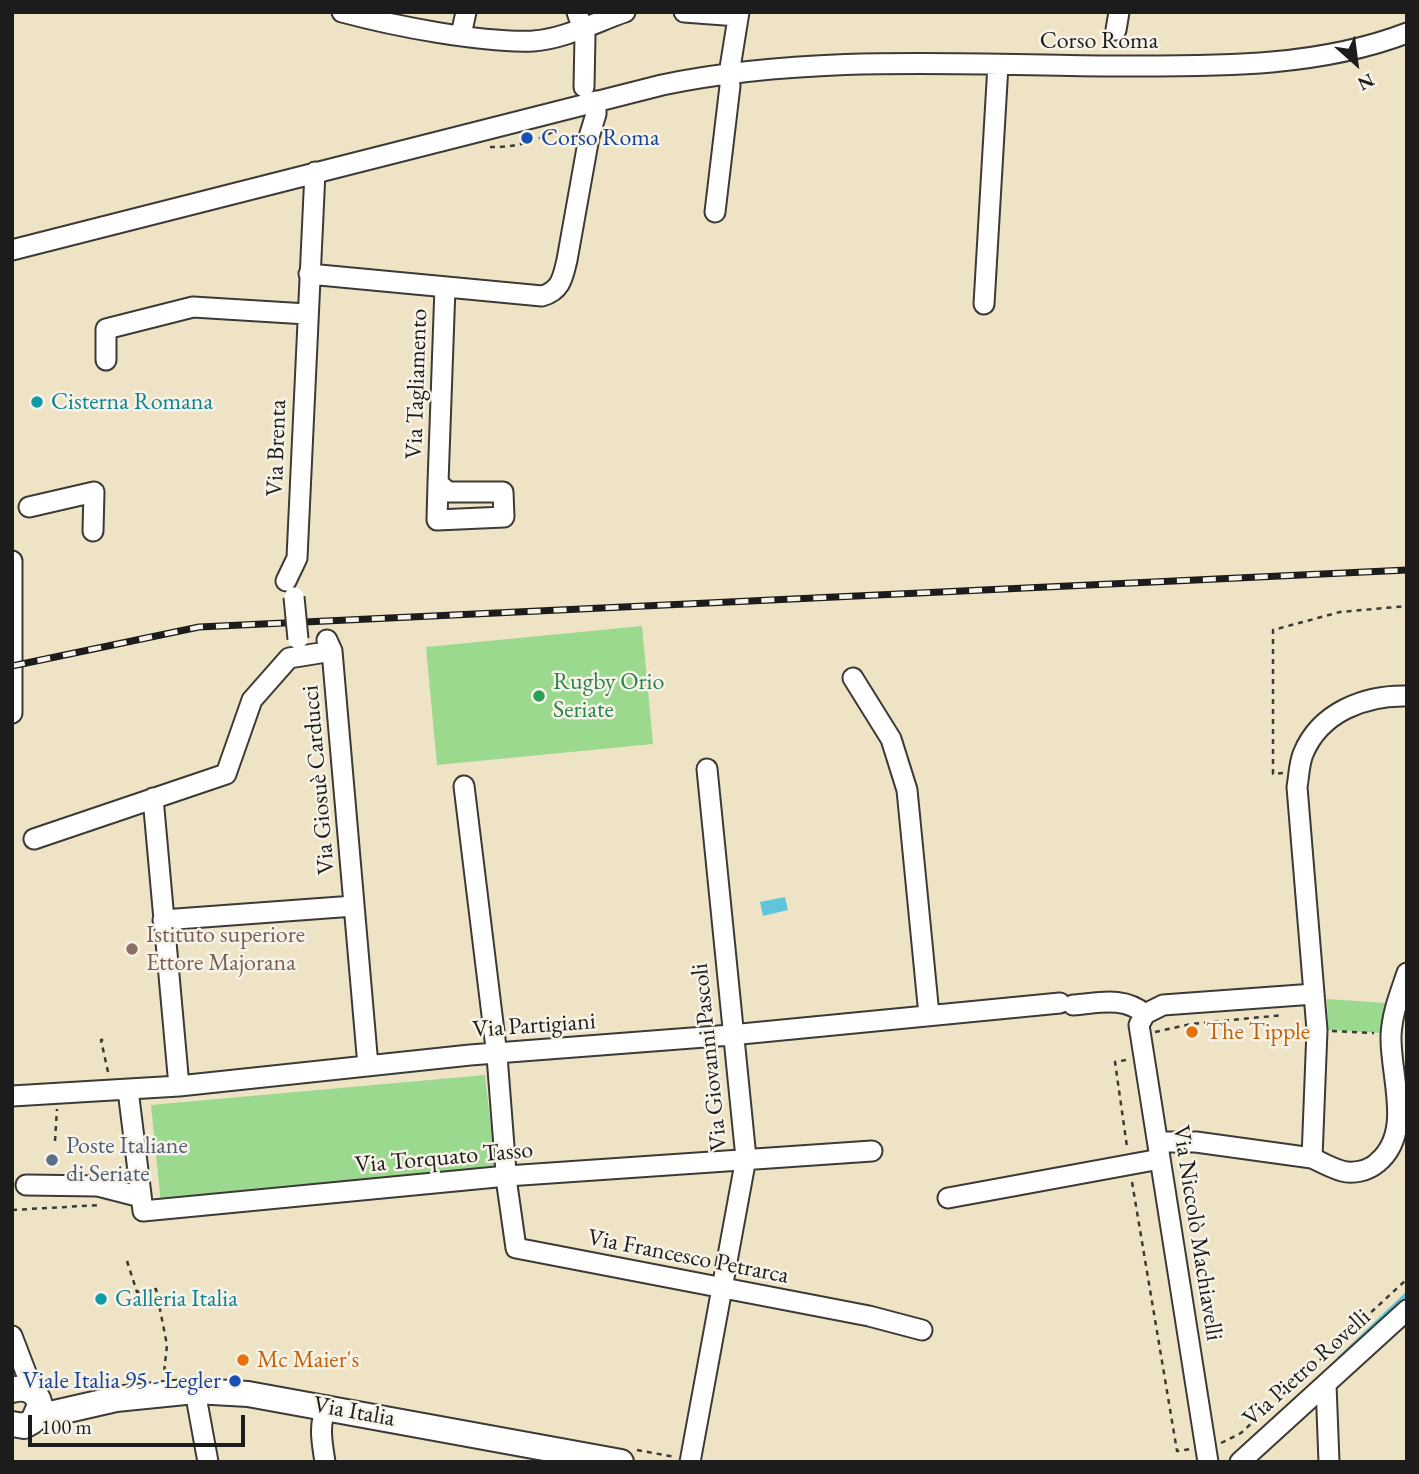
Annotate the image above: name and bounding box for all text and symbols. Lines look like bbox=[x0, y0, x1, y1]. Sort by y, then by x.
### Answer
street label: Corso Roma bbox=[1040, 27, 1158, 55]
north arrow bbox=[1321, 28, 1391, 98]
text: N bbox=[1353, 67, 1379, 97]
place label: Corso Roma bbox=[541, 124, 660, 152]
marker: Corso Roma bbox=[519, 130, 535, 146]
street label: Via Tagliamento bbox=[400, 308, 434, 460]
place label: Cisterna Romana bbox=[51, 388, 213, 416]
marker: Cisterna Romana bbox=[29, 394, 45, 410]
street label: Via Brenta bbox=[261, 399, 293, 497]
place label: Rugby Orio Seriate bbox=[553, 668, 664, 724]
street label: Via Giosuè Carducci bbox=[296, 684, 342, 876]
marker: Rugby Orio Seriate bbox=[531, 688, 547, 704]
place label: Istituto superiore Ettore Majorana bbox=[146, 921, 305, 977]
marker: Istituto superiore Ettore Majorana bbox=[124, 941, 140, 957]
street label: Via Giovanni Pascoli bbox=[686, 962, 734, 1152]
street label: Via Partigiani bbox=[471, 1007, 597, 1045]
place label: The Tipple bbox=[1206, 1018, 1310, 1046]
marker: The Tipple bbox=[1184, 1024, 1200, 1040]
street label: Via Niccolò Machiavelli bbox=[1166, 1123, 1228, 1343]
place label: Poste Italiane di Seriate bbox=[66, 1132, 188, 1188]
street label: Via Torquato Tasso bbox=[354, 1136, 534, 1180]
marker: Poste Italiane di Seriate bbox=[44, 1152, 60, 1168]
street label: Via Francesco Petrarca bbox=[585, 1223, 791, 1291]
place label: Galleria Italia bbox=[115, 1285, 238, 1313]
marker: Galleria Italia bbox=[93, 1291, 109, 1307]
street label: Via Pietro Rovelli bbox=[1237, 1303, 1377, 1433]
place label: Mc Maier's bbox=[257, 1346, 359, 1374]
marker: Mc Maier's bbox=[235, 1352, 251, 1368]
place label: Viale Italia 95 - Legler bbox=[23, 1367, 221, 1395]
marker: Viale Italia 95 - Legler bbox=[227, 1373, 243, 1389]
street label: Via Italia bbox=[311, 1391, 397, 1433]
scale bar bbox=[32, 1400, 248, 1444]
text: 100 m bbox=[41, 1413, 92, 1440]

